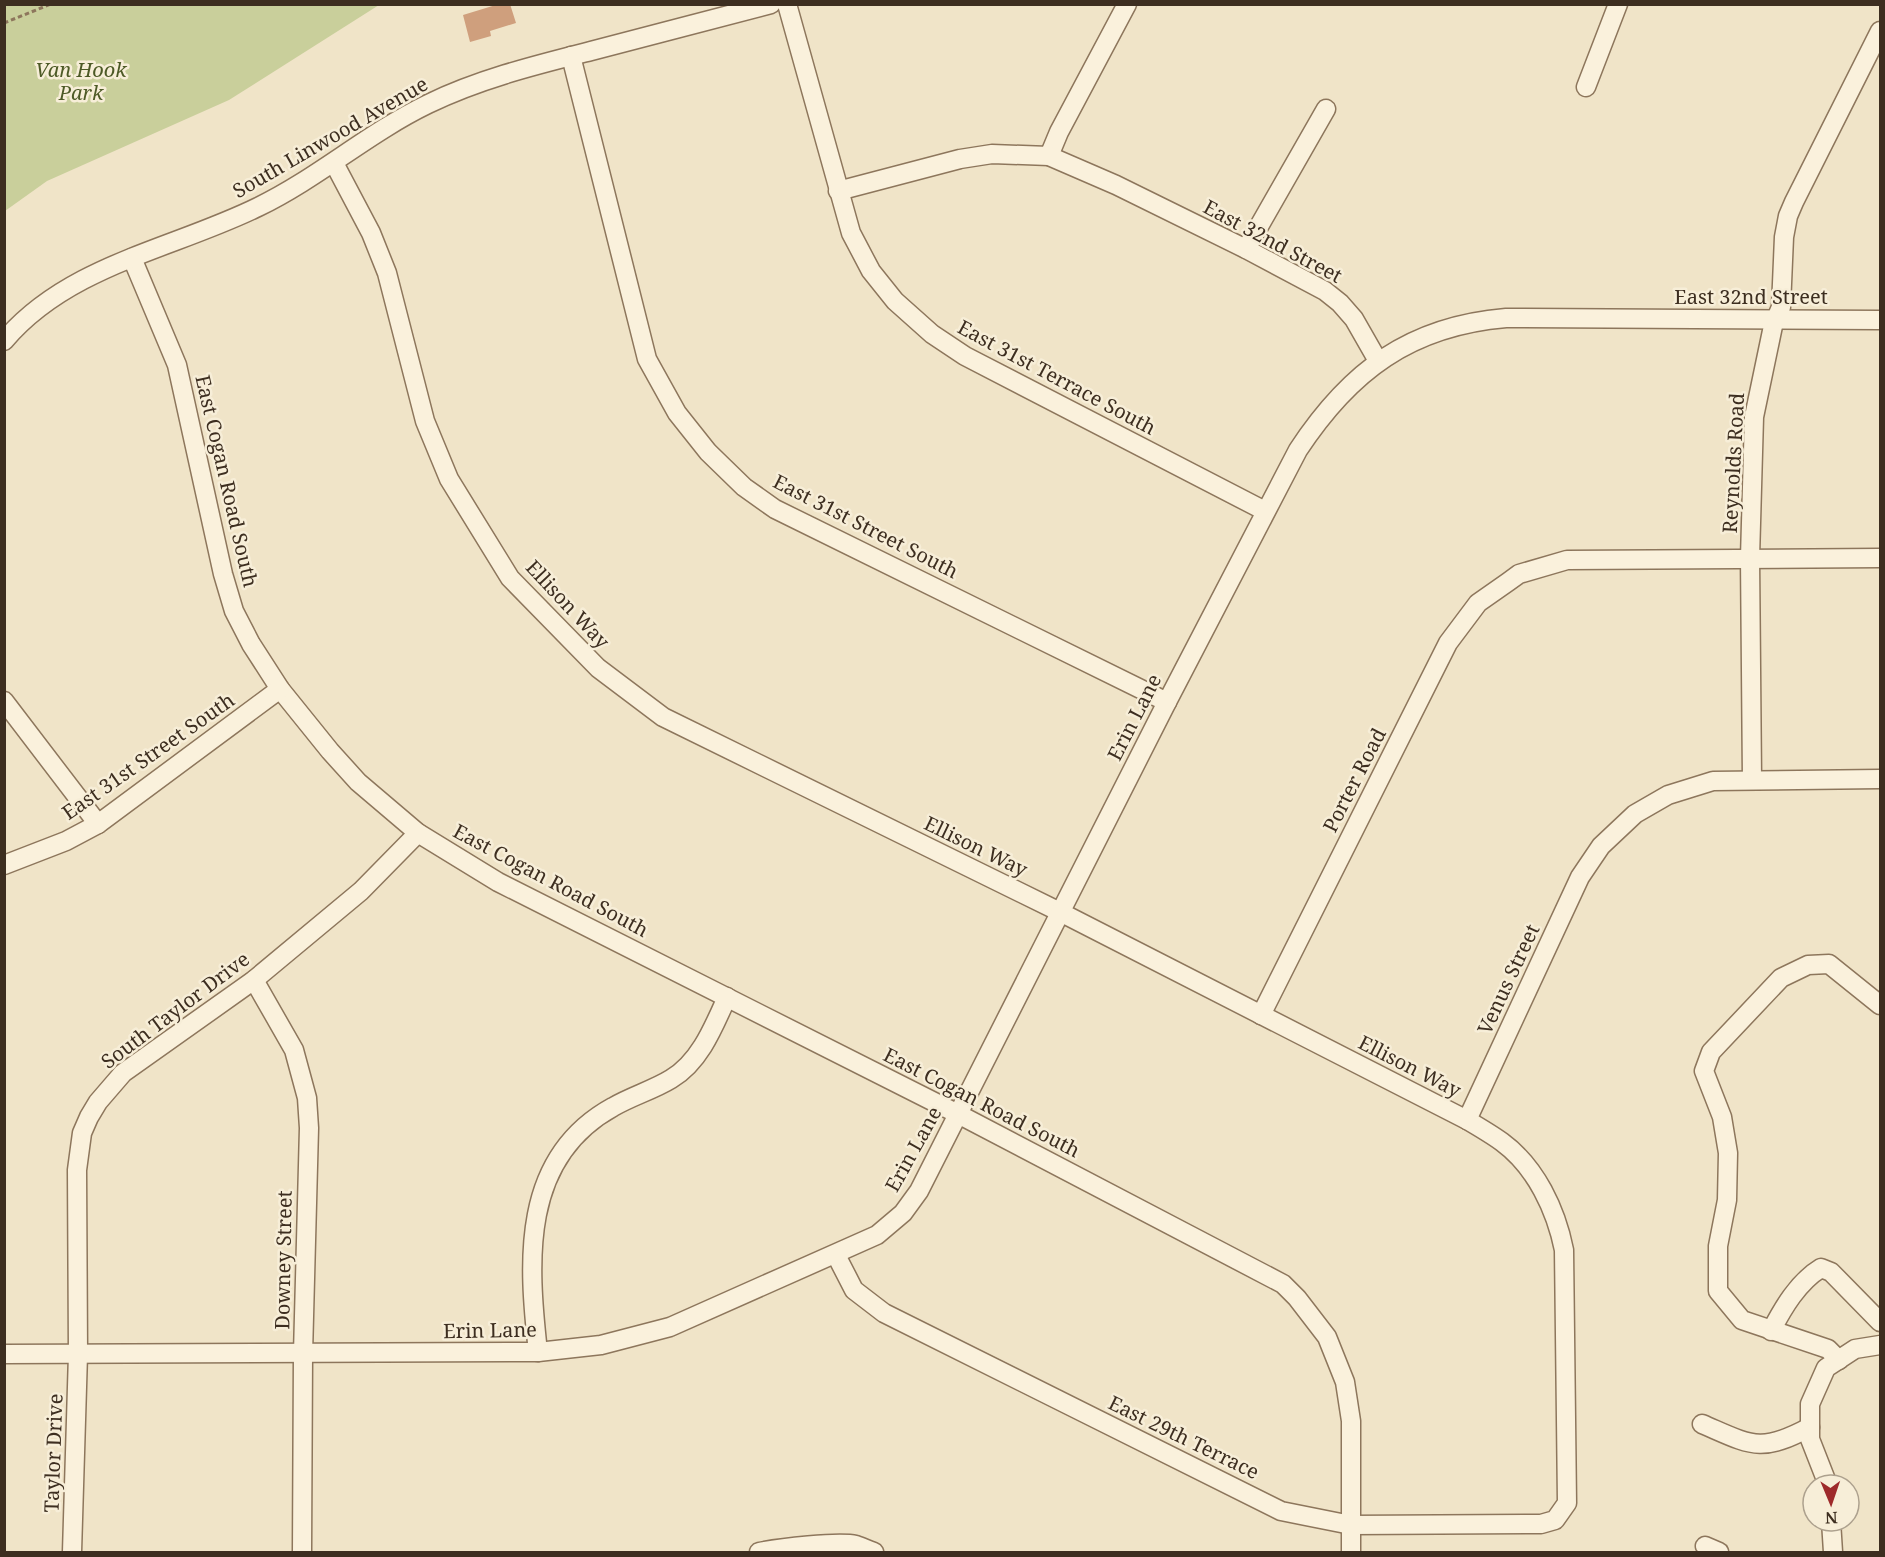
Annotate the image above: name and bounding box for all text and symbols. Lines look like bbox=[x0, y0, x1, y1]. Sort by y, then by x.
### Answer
park label: Van Hook Park bbox=[35, 56, 127, 106]
street label: South Linwood Avenue bbox=[228, 70, 432, 204]
street label: East 32nd Street bbox=[1199, 193, 1347, 289]
street label: East 32nd Street bbox=[1674, 283, 1828, 310]
street label: East 31st Terrace South bbox=[953, 313, 1161, 441]
street label: East Cogan Road South bbox=[189, 372, 265, 590]
street label: Reynolds Road bbox=[1716, 392, 1750, 534]
street label: East 31st Street South bbox=[769, 468, 963, 585]
street label: Ellison Way bbox=[520, 554, 616, 655]
street label: Erin Lane bbox=[1101, 669, 1167, 765]
street label: East 31st Street South bbox=[57, 686, 240, 826]
street label: Porter Road bbox=[1316, 723, 1392, 837]
street label: Ellison Way bbox=[920, 809, 1033, 883]
street label: East Cogan Road South bbox=[449, 817, 653, 943]
street label: Venus Street bbox=[1471, 920, 1545, 1038]
street label: South Taylor Drive bbox=[95, 945, 255, 1075]
street label: Ellison Way bbox=[1354, 1029, 1466, 1104]
street label: East Cogan Road South bbox=[879, 1041, 1085, 1163]
street label: Erin Lane bbox=[878, 1101, 948, 1197]
street label: Downey Street bbox=[268, 1190, 298, 1330]
street label: Erin Lane bbox=[443, 1316, 537, 1344]
street label: East 29th Terrace bbox=[1104, 1389, 1264, 1485]
street label: Taylor Drive bbox=[37, 1393, 69, 1513]
north arrow bbox=[1801, 1473, 1861, 1533]
text: N bbox=[1824, 1507, 1838, 1529]

